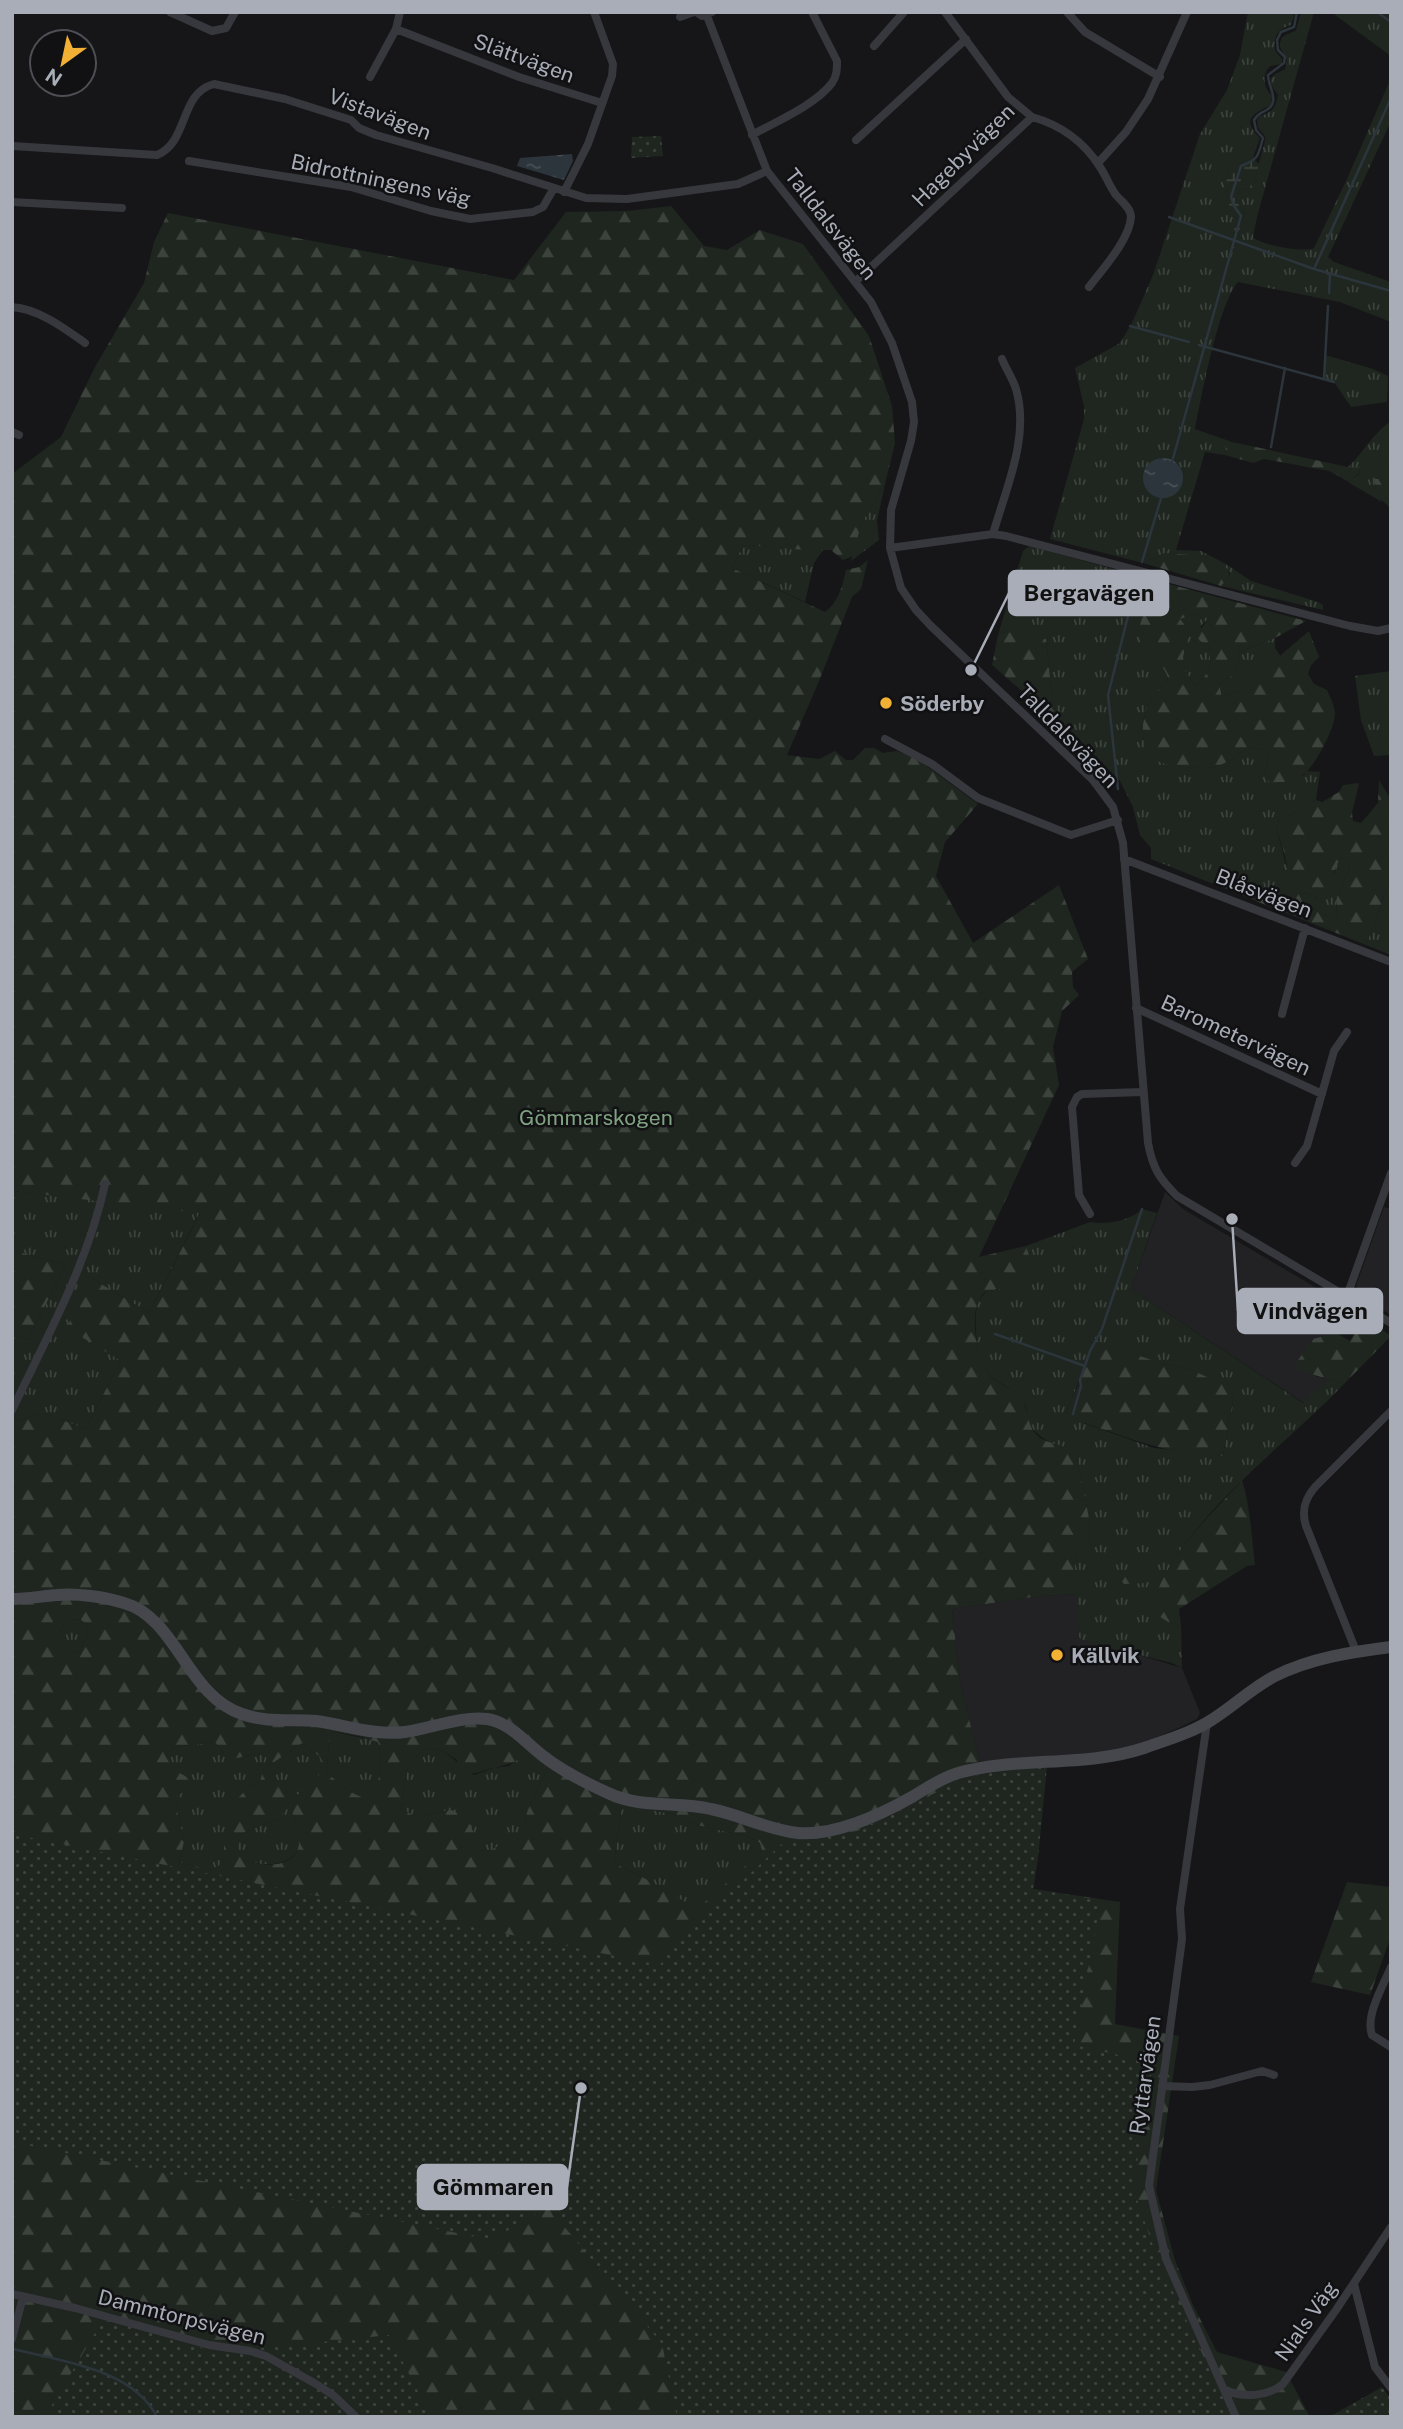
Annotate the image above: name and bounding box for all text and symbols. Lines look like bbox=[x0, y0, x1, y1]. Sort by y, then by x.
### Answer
north arrow bbox=[28, 28, 98, 98]
street label: Slättvägen bbox=[470, 28, 578, 88]
text: N bbox=[42, 64, 66, 91]
street label: Vistavägen bbox=[325, 83, 435, 145]
street label: Hagebyvägen bbox=[907, 99, 1019, 211]
street label: Bidrottningens väg bbox=[289, 149, 473, 211]
street label: Talldalsvägen bbox=[780, 163, 882, 285]
callout: Bergavägen bbox=[1009, 571, 1168, 615]
text: Bergavägen bbox=[1024, 579, 1154, 606]
street label: Talldalsvägen bbox=[1012, 679, 1124, 793]
place label: Söderby bbox=[900, 691, 985, 716]
marker: Söderby bbox=[878, 695, 894, 711]
street label: Blåsvägen bbox=[1212, 863, 1316, 923]
street label: Barometervägen bbox=[1157, 989, 1315, 1081]
park label: Gömmarskogen bbox=[519, 1105, 673, 1130]
callout: Vindvägen bbox=[1238, 1289, 1382, 1333]
text: Vindvägen bbox=[1252, 1297, 1368, 1324]
place label: Källvik bbox=[1071, 1643, 1139, 1668]
marker: Källvik bbox=[1049, 1647, 1065, 1663]
street label: Ryttarvägen bbox=[1124, 2014, 1166, 2136]
callout: Gömmaren bbox=[418, 2165, 567, 2209]
text: Gömmaren bbox=[432, 2173, 554, 2200]
street label: Nials Väg bbox=[1269, 2276, 1343, 2366]
street label: Dammtorpsvägen bbox=[96, 2284, 268, 2350]

